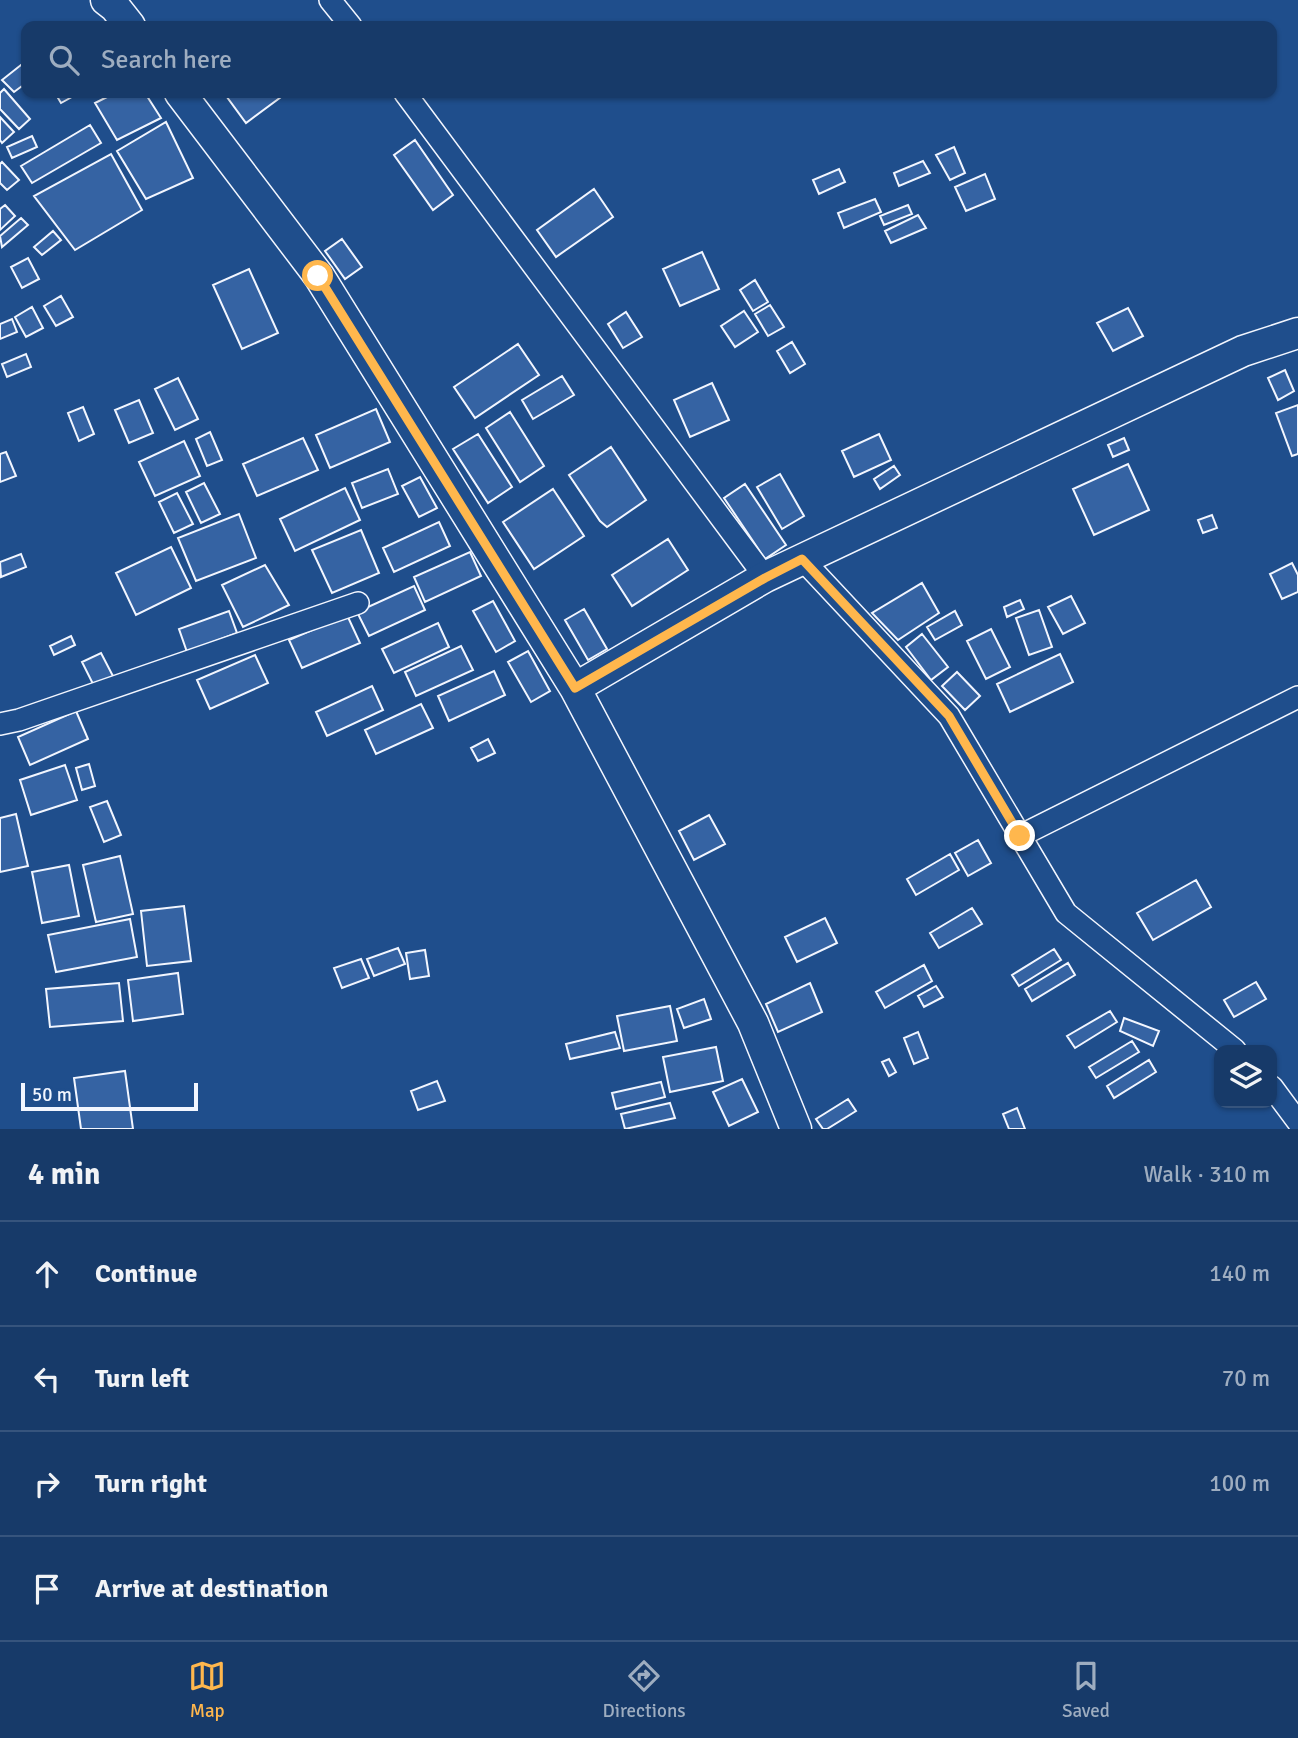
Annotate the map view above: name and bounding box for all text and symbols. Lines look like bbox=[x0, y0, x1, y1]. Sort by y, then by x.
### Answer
search box bbox=[21, 21, 1277, 98]
icon: search bbox=[45, 41, 83, 79]
text: Search here bbox=[101, 44, 232, 76]
route start bbox=[302, 260, 333, 291]
route end bbox=[1004, 820, 1035, 851]
map controls bbox=[1214, 1045, 1277, 1108]
button: layers bbox=[1214, 1045, 1277, 1108]
scale bar bbox=[21, 1080, 198, 1112]
text: 50 m bbox=[32, 1083, 72, 1107]
text: 4 min bbox=[28, 1156, 100, 1193]
text: Walk · 310 m bbox=[1144, 1160, 1270, 1189]
icon: ahead bbox=[28, 1255, 66, 1293]
text: Continue bbox=[95, 1258, 197, 1290]
text: 140 m bbox=[1209, 1259, 1270, 1288]
icon: left bbox=[28, 1360, 66, 1398]
text: Turn left bbox=[95, 1363, 189, 1395]
text: 70 m bbox=[1222, 1364, 1270, 1393]
icon: right bbox=[28, 1465, 66, 1503]
text: Turn right bbox=[95, 1468, 207, 1500]
text: 100 m bbox=[1209, 1469, 1270, 1498]
icon: arrive bbox=[28, 1570, 66, 1608]
text: Arrive at destination bbox=[95, 1573, 328, 1605]
tab: Map bbox=[188, 1657, 226, 1723]
tab: Directions bbox=[603, 1657, 686, 1723]
tab: Saved bbox=[1062, 1657, 1110, 1723]

